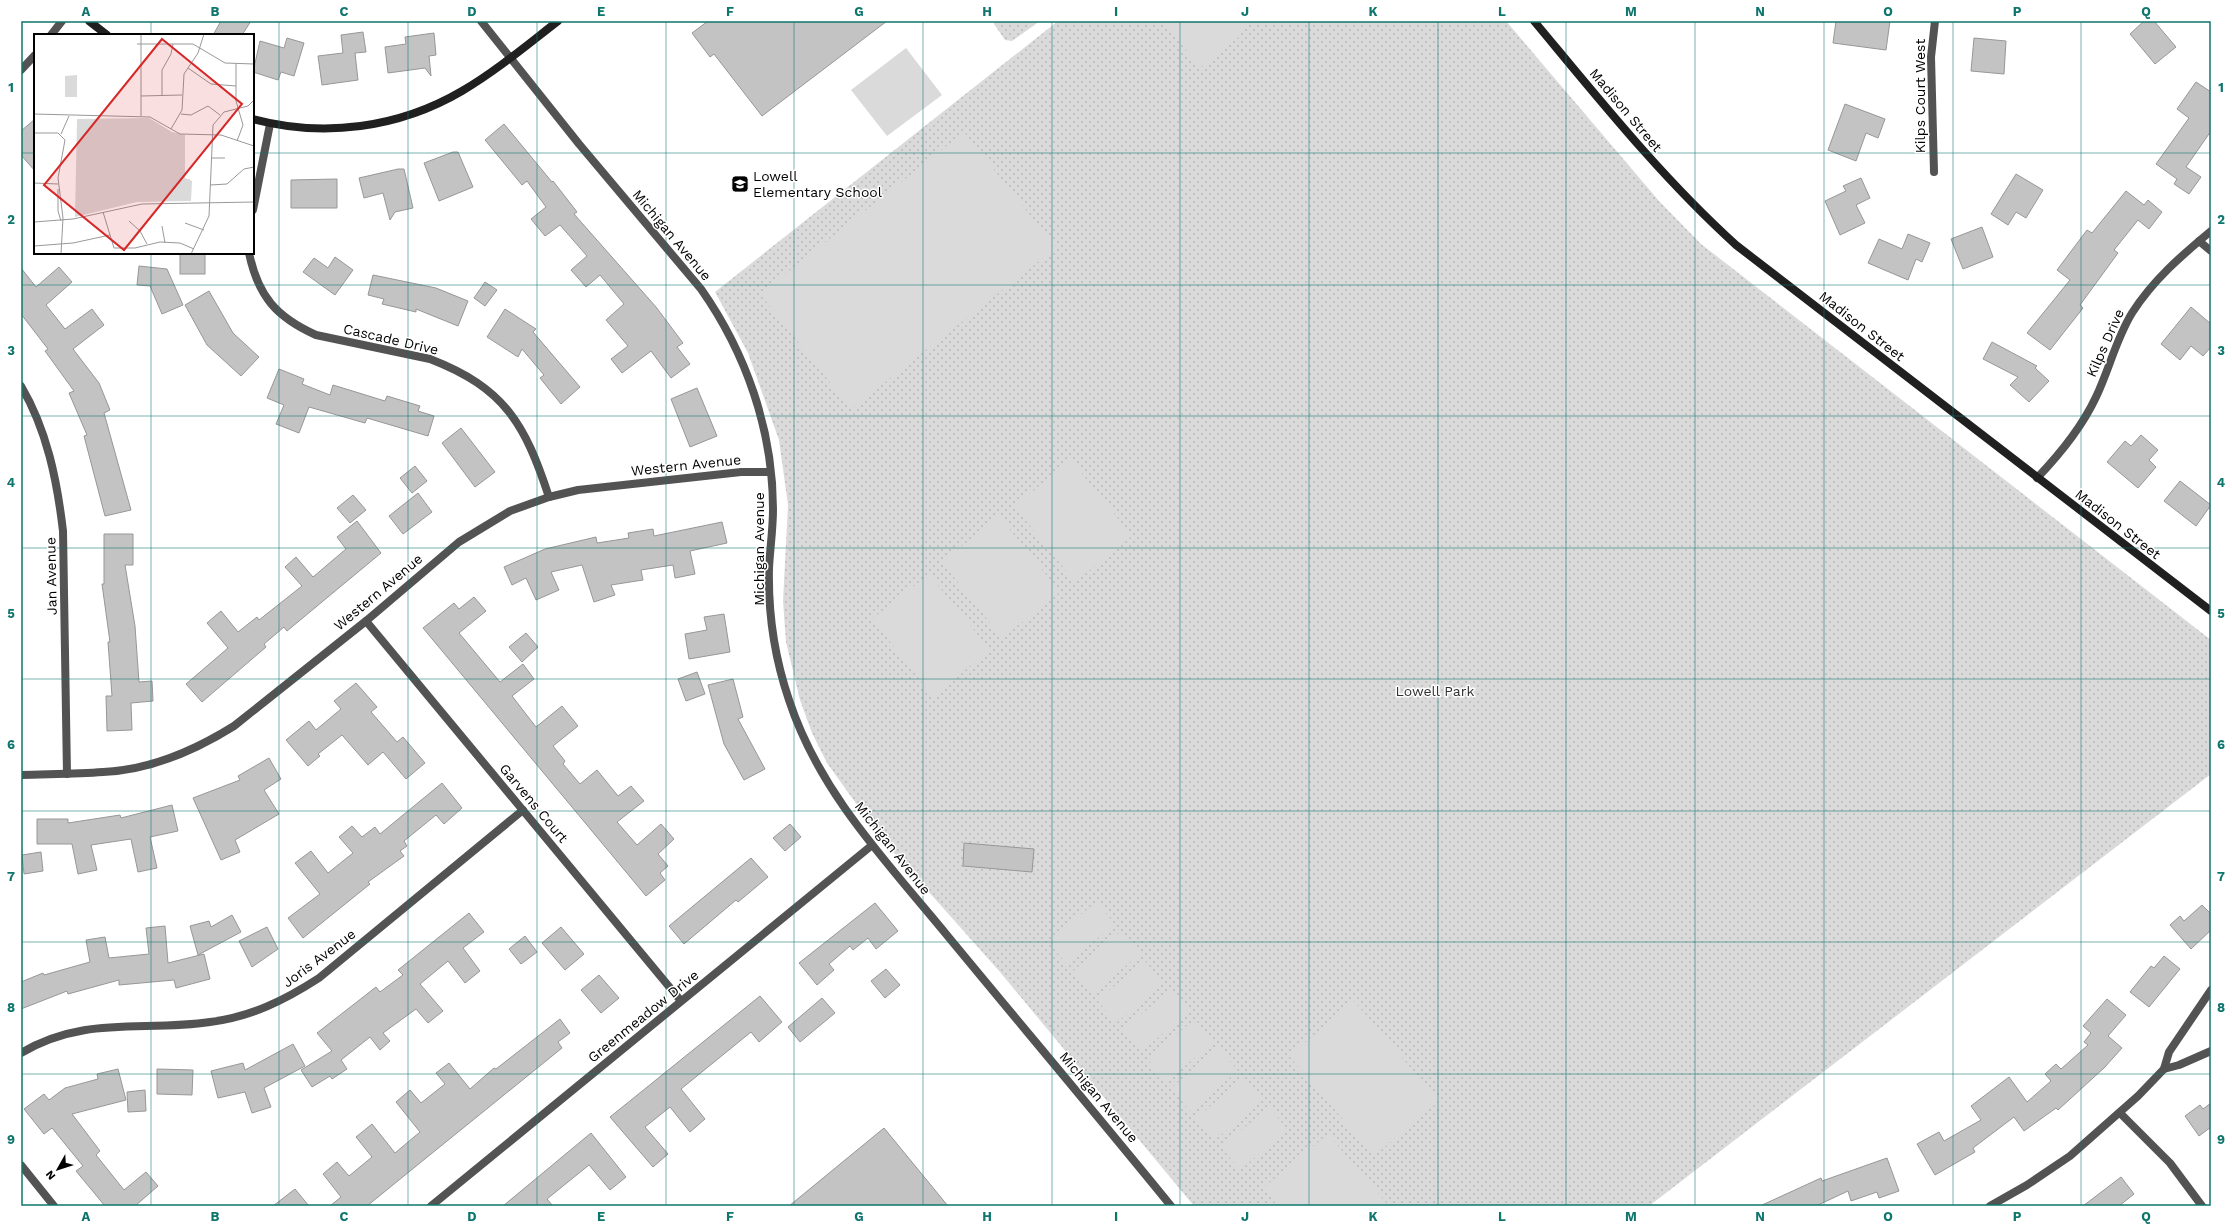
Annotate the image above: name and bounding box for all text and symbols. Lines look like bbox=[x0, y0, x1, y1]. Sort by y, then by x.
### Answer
text: A bbox=[82, 4, 91, 19]
text: B bbox=[211, 4, 220, 19]
text: C bbox=[340, 4, 349, 19]
text: D bbox=[467, 4, 477, 19]
text: E bbox=[597, 4, 605, 19]
text: F bbox=[726, 4, 734, 19]
text: G bbox=[854, 4, 864, 19]
text: H bbox=[982, 4, 992, 19]
text: I bbox=[1114, 4, 1118, 19]
text: J bbox=[1241, 4, 1249, 19]
text: K bbox=[1368, 4, 1378, 19]
text: L bbox=[1498, 4, 1506, 19]
text: M bbox=[1625, 4, 1637, 19]
text: N bbox=[1755, 4, 1765, 19]
text: O bbox=[1883, 4, 1893, 19]
text: P bbox=[2013, 4, 2022, 19]
text: Q bbox=[2141, 4, 2151, 19]
inset map bbox=[34, 34, 254, 254]
street label: Kilps Court West bbox=[1912, 39, 1928, 153]
street label: Madison Street bbox=[1587, 65, 1666, 155]
text: 1 bbox=[8, 80, 14, 95]
text: 1 bbox=[2218, 80, 2224, 95]
place label: Lowell Elementary School bbox=[753, 168, 883, 200]
school or university icon: Lowell Elementary School bbox=[730, 174, 750, 194]
street label: Michigan Avenue bbox=[629, 186, 715, 284]
text: 2 bbox=[7, 212, 15, 227]
text: 2 bbox=[2217, 212, 2225, 227]
street label: Madison Street bbox=[1816, 288, 1908, 364]
street label: Kilps Drive bbox=[2083, 306, 2127, 380]
street label: Cascade Drive bbox=[342, 320, 440, 358]
text: 3 bbox=[7, 343, 15, 358]
text: 3 bbox=[2217, 343, 2225, 358]
street label: Western Avenue bbox=[630, 451, 742, 479]
text: 4 bbox=[7, 475, 16, 490]
text: 4 bbox=[2217, 475, 2226, 490]
street label: Madison Street bbox=[2072, 486, 2164, 562]
street label: Michigan Avenue bbox=[751, 492, 767, 606]
street label: Jan Avenue bbox=[42, 537, 60, 615]
street label: Western Avenue bbox=[331, 550, 425, 634]
text: 5 bbox=[7, 606, 15, 621]
text: 5 bbox=[2217, 606, 2225, 621]
park label: Lowell Park bbox=[1396, 683, 1474, 699]
text: 6 bbox=[7, 737, 15, 752]
text: 6 bbox=[2217, 737, 2225, 752]
street label: Garvens Court bbox=[496, 760, 572, 846]
street label: Michigan Avenue bbox=[852, 798, 934, 898]
text: 7 bbox=[7, 869, 15, 884]
text: 7 bbox=[2217, 869, 2225, 884]
street label: Joris Avenue bbox=[280, 926, 358, 990]
street label: Greenmeadow Drive bbox=[584, 966, 702, 1066]
text: 8 bbox=[7, 1000, 15, 1015]
text: 8 bbox=[2217, 1000, 2225, 1015]
street label: Michigan Avenue bbox=[1056, 1048, 1142, 1146]
text: 9 bbox=[7, 1132, 15, 1147]
text: 9 bbox=[2217, 1132, 2225, 1147]
north arrow bbox=[38, 1149, 78, 1189]
text: N bbox=[43, 1168, 58, 1182]
text: A bbox=[82, 1209, 91, 1224]
text: B bbox=[211, 1209, 220, 1224]
text: C bbox=[340, 1209, 349, 1224]
text: D bbox=[467, 1209, 477, 1224]
text: E bbox=[597, 1209, 605, 1224]
text: F bbox=[726, 1209, 734, 1224]
text: G bbox=[854, 1209, 864, 1224]
text: H bbox=[982, 1209, 992, 1224]
text: I bbox=[1114, 1209, 1118, 1224]
text: J bbox=[1241, 1209, 1249, 1224]
text: K bbox=[1368, 1209, 1378, 1224]
text: L bbox=[1498, 1209, 1506, 1224]
text: M bbox=[1625, 1209, 1637, 1224]
text: N bbox=[1755, 1209, 1765, 1224]
text: O bbox=[1883, 1209, 1893, 1224]
text: P bbox=[2013, 1209, 2022, 1224]
text: Q bbox=[2141, 1209, 2151, 1224]

